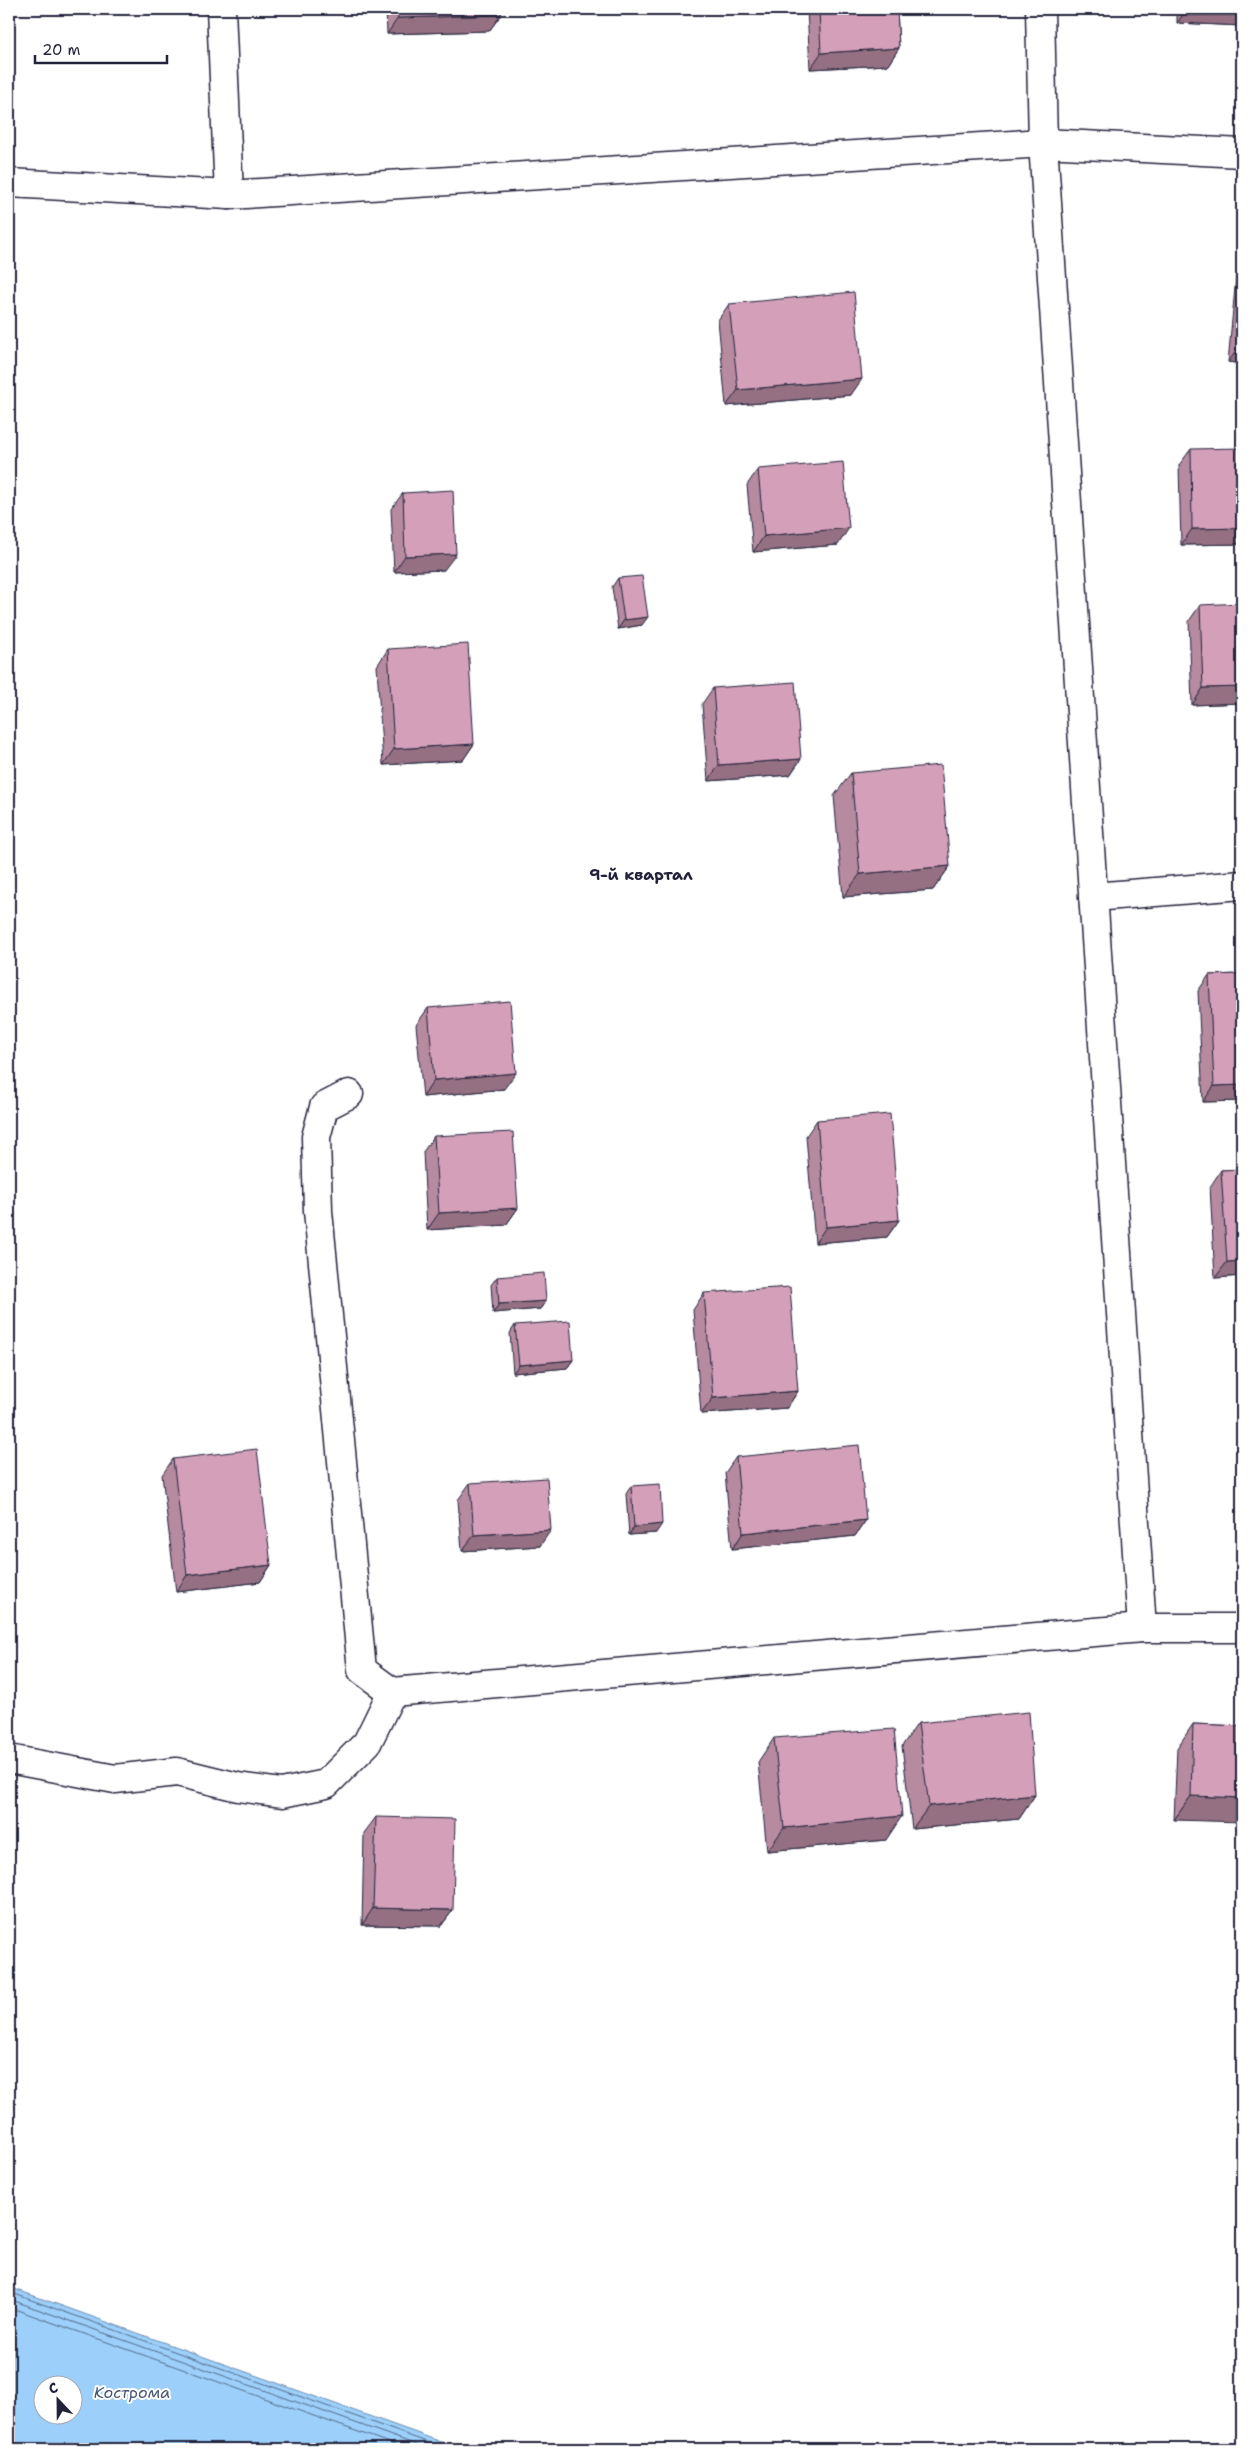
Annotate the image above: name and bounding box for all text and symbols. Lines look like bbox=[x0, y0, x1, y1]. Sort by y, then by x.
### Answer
scale bar bbox=[35, 32, 168, 64]
text: 20 m bbox=[42, 40, 81, 60]
district label: 9-й квартал bbox=[589, 864, 693, 885]
north arrow bbox=[32, 2376, 82, 2426]
text: С bbox=[46, 2378, 60, 2398]
water label: Кострома bbox=[94, 2382, 170, 2403]

